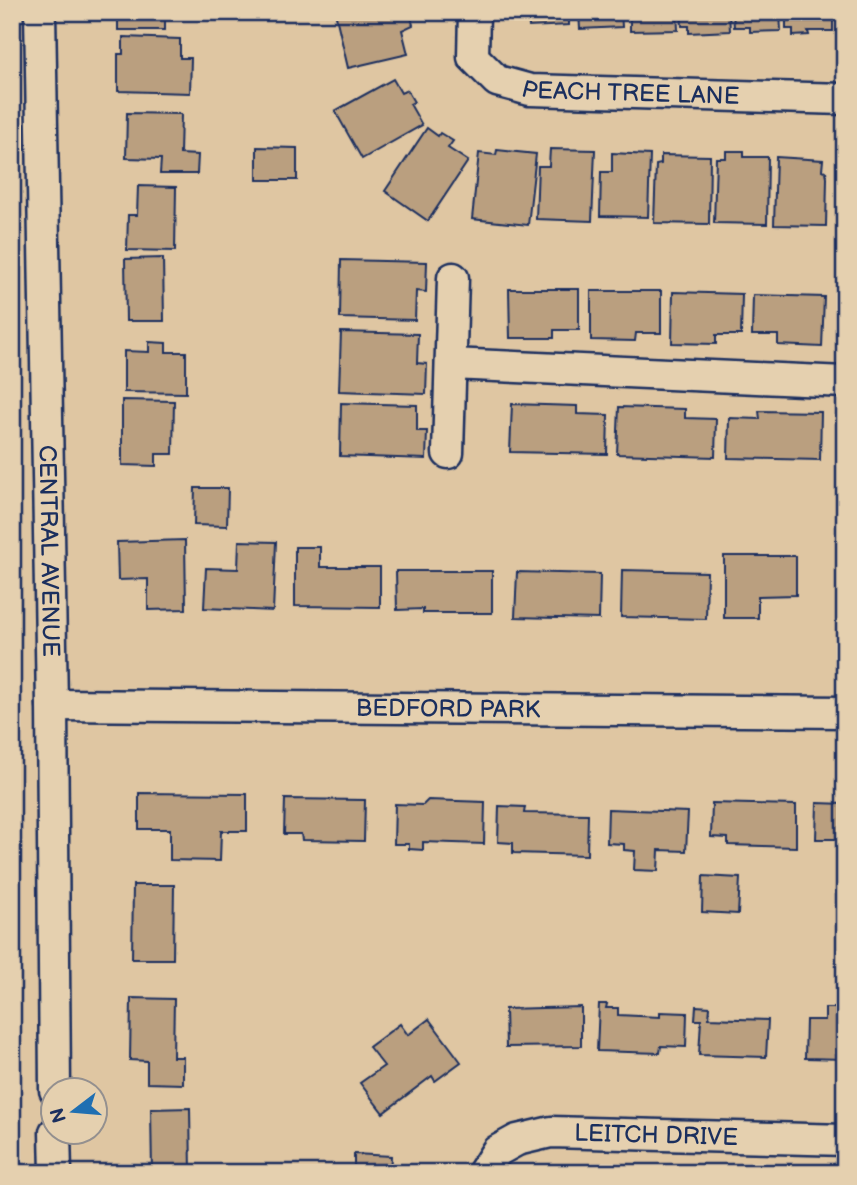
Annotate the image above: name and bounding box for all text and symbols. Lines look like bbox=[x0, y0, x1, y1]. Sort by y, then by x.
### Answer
street label: PEACH TREE LANE bbox=[518, 74, 740, 111]
street label: CENTRAL AVENUE bbox=[32, 445, 65, 657]
street label: BEDFORD PARK bbox=[356, 694, 541, 724]
north arrow bbox=[38, 1076, 108, 1146]
text: N bbox=[46, 1105, 72, 1125]
street label: LEITCH DRIVE bbox=[574, 1119, 738, 1152]

